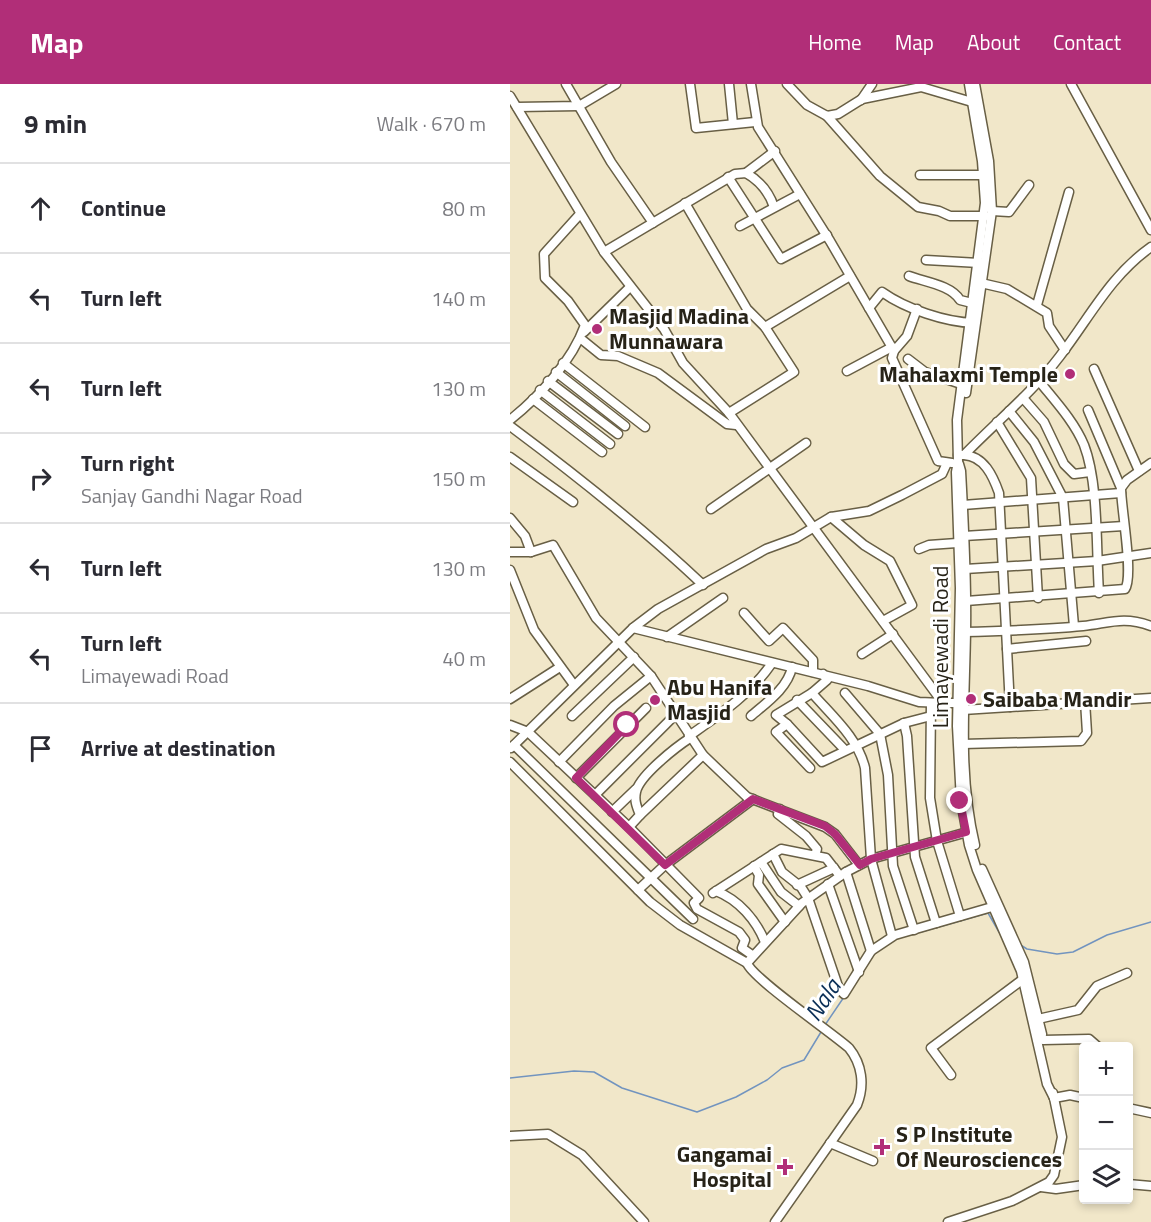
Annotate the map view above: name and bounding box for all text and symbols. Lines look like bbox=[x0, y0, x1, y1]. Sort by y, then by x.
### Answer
text: Map bbox=[30, 21, 84, 64]
text: Home bbox=[808, 26, 862, 58]
text: Map bbox=[895, 26, 934, 58]
text: About bbox=[967, 26, 1020, 58]
text: Contact bbox=[1053, 26, 1121, 58]
text: 9 min bbox=[24, 104, 87, 143]
text: Walk · 670 m bbox=[377, 108, 486, 139]
text: Continue bbox=[81, 191, 166, 225]
icon: ahead bbox=[24, 192, 57, 225]
text: 80 m bbox=[442, 193, 486, 224]
text: Turn left bbox=[81, 281, 162, 315]
icon: left bbox=[24, 282, 57, 315]
text: 140 m bbox=[431, 283, 486, 314]
place label: Masjid Madina Munnawara bbox=[609, 299, 749, 358]
marker: Masjid Madina Munnawara bbox=[590, 322, 604, 336]
place label: Mahalaxmi Temple bbox=[879, 357, 1058, 391]
marker: Mahalaxmi Temple bbox=[1063, 367, 1077, 381]
text: Turn left bbox=[81, 371, 162, 405]
icon: left bbox=[24, 372, 57, 405]
text: 130 m bbox=[431, 373, 486, 404]
text: Turn right bbox=[81, 446, 175, 480]
icon: right bbox=[24, 462, 57, 495]
text: 150 m bbox=[431, 463, 486, 494]
text: Sanjay Gandhi Nagar Road bbox=[81, 480, 303, 511]
text: Turn left bbox=[81, 551, 162, 585]
icon: left bbox=[24, 552, 57, 585]
text: 130 m bbox=[431, 553, 486, 584]
street label: Limayewadi Road bbox=[923, 566, 957, 728]
text: Turn left bbox=[81, 626, 162, 660]
icon: left bbox=[24, 642, 57, 675]
text: 40 m bbox=[442, 643, 486, 674]
text: Limayewadi Road bbox=[81, 660, 229, 691]
place label: Abu Hanifa Masjid bbox=[667, 670, 772, 729]
place label: Saibaba Mandir bbox=[983, 682, 1131, 716]
marker: Saibaba Mandir bbox=[964, 692, 978, 706]
marker: Abu Hanifa Masjid bbox=[648, 693, 662, 707]
route start bbox=[613, 711, 639, 737]
text: Arrive at destination bbox=[81, 731, 276, 765]
icon: arrive bbox=[24, 732, 57, 765]
route end bbox=[946, 787, 972, 813]
water label: Nala bbox=[795, 969, 850, 1028]
map controls bbox=[1079, 1042, 1133, 1204]
button: + bbox=[1079, 1042, 1133, 1096]
button: − bbox=[1079, 1096, 1133, 1150]
place label: S P Institute Of Neurosciences bbox=[896, 1117, 1062, 1176]
place label: Gangamai Hospital bbox=[677, 1137, 772, 1196]
marker: S P Institute Of Neurosciences bbox=[873, 1138, 891, 1156]
button: layers bbox=[1079, 1150, 1133, 1204]
marker: Gangamai Hospital bbox=[776, 1158, 794, 1176]

